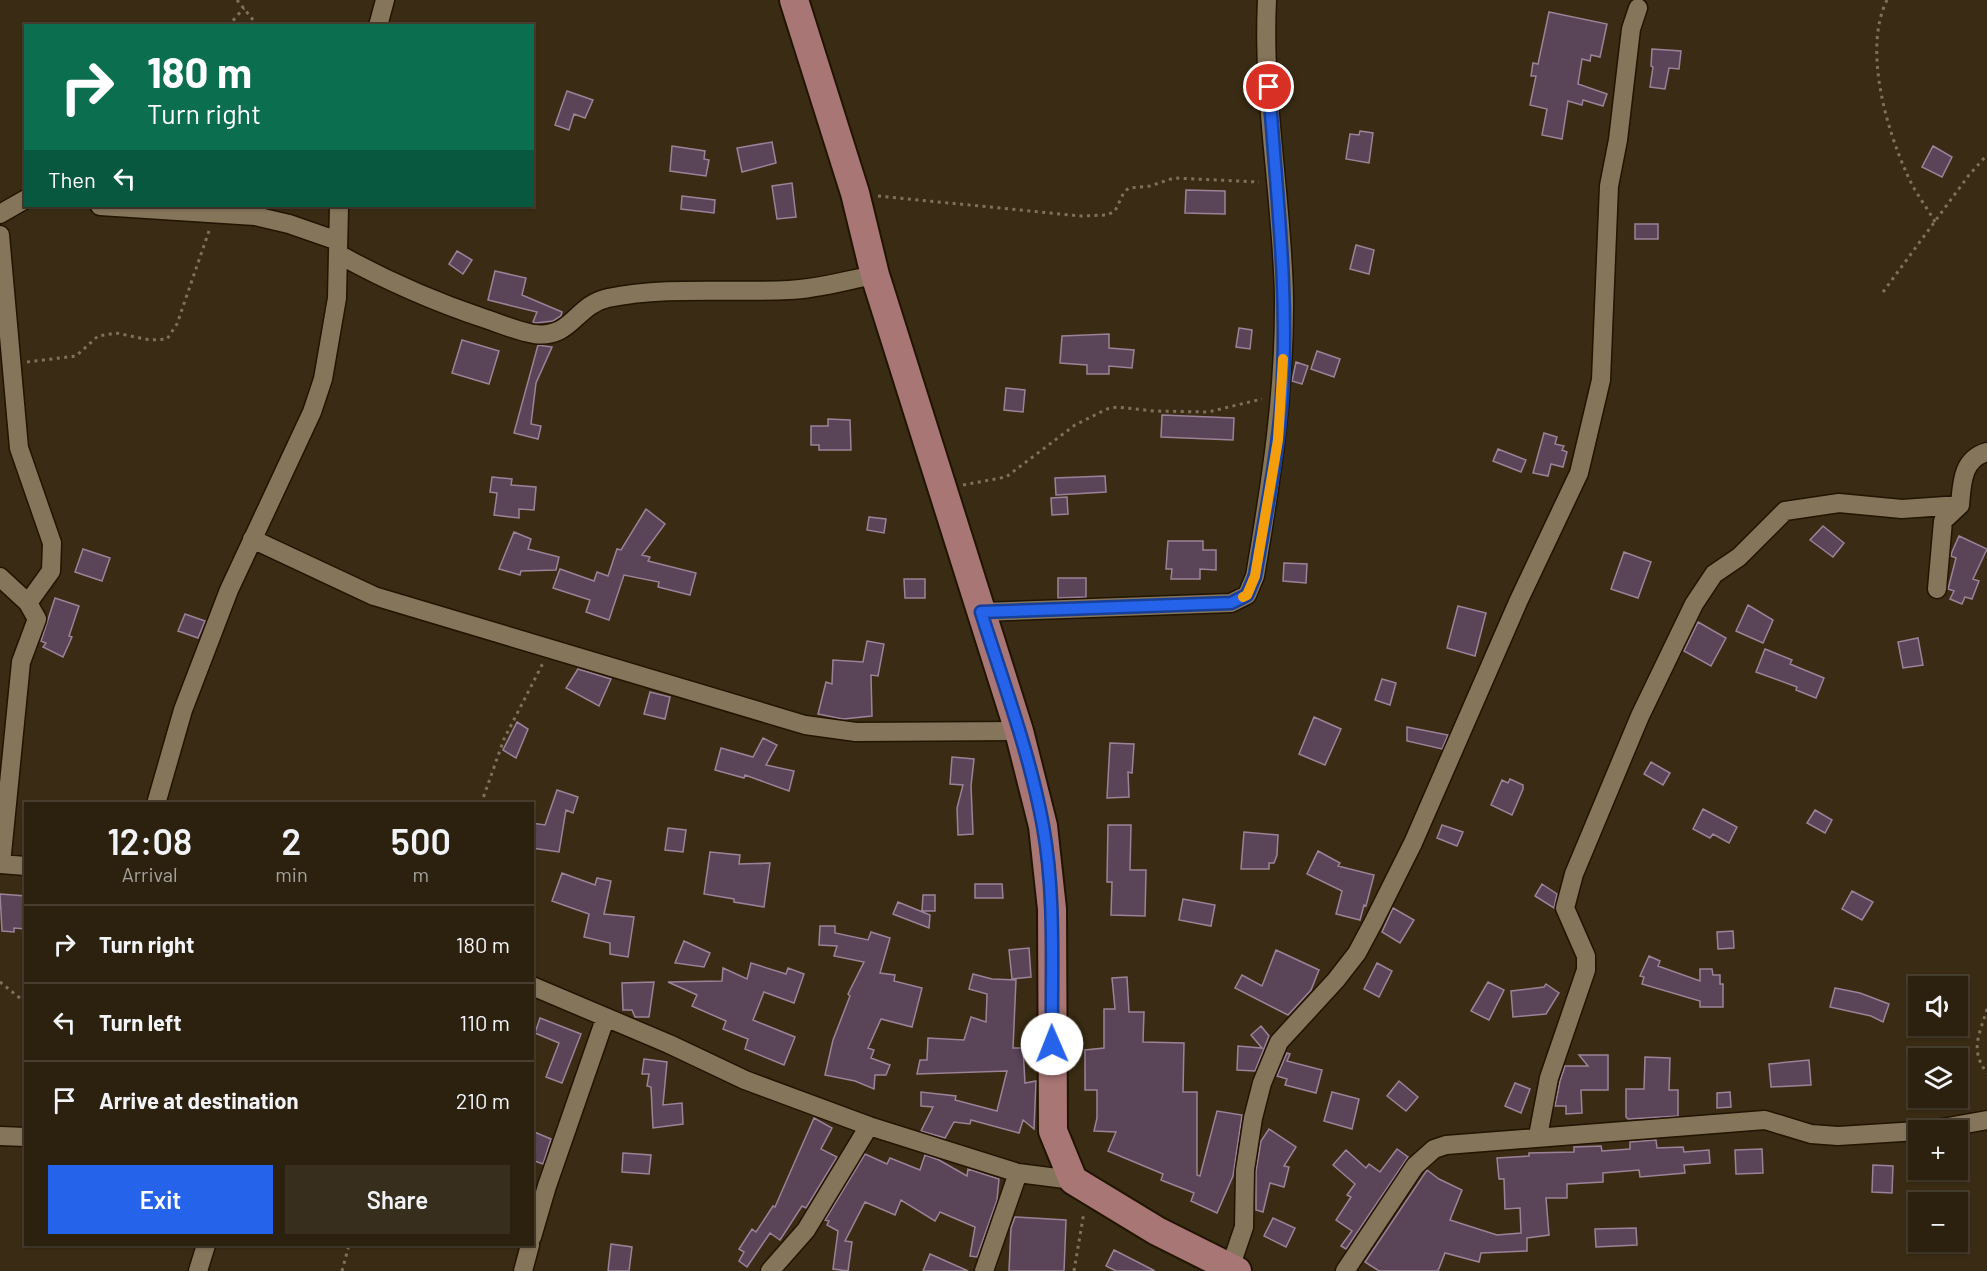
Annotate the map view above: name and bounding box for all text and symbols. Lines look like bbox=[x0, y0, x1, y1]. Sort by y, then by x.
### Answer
text: 180 m bbox=[147, 46, 252, 96]
icon: right bbox=[48, 48, 126, 126]
pin bbox=[1243, 61, 1294, 112]
icon: arrive bbox=[1252, 70, 1285, 103]
text: Turn right bbox=[147, 97, 261, 129]
icon: left bbox=[108, 162, 141, 195]
text: Then bbox=[48, 166, 96, 192]
text: 12:08 bbox=[107, 819, 192, 862]
text: 2 bbox=[282, 819, 301, 862]
text: 500 bbox=[391, 819, 451, 862]
text: Arrival bbox=[122, 862, 178, 886]
text: min bbox=[275, 862, 308, 886]
text: m bbox=[413, 862, 429, 886]
icon: right bbox=[48, 928, 81, 961]
text: Turn right bbox=[99, 931, 194, 957]
text: 180 m bbox=[456, 931, 510, 957]
map controls bbox=[1908, 976, 1968, 1252]
button: sound bbox=[1908, 976, 1968, 1036]
icon: left bbox=[48, 1006, 81, 1039]
text: Turn left bbox=[99, 1009, 182, 1035]
text: 110 m bbox=[460, 1009, 510, 1035]
position arrow bbox=[1020, 1012, 1084, 1076]
button: layers bbox=[1908, 1048, 1968, 1108]
icon: arrive bbox=[48, 1084, 81, 1117]
text: Arrive at destination bbox=[99, 1087, 298, 1113]
text: 210 m bbox=[456, 1087, 510, 1113]
button: + bbox=[1908, 1120, 1968, 1180]
button: Exit bbox=[48, 1165, 273, 1234]
button: Share bbox=[285, 1165, 510, 1234]
button: − bbox=[1908, 1192, 1968, 1252]

